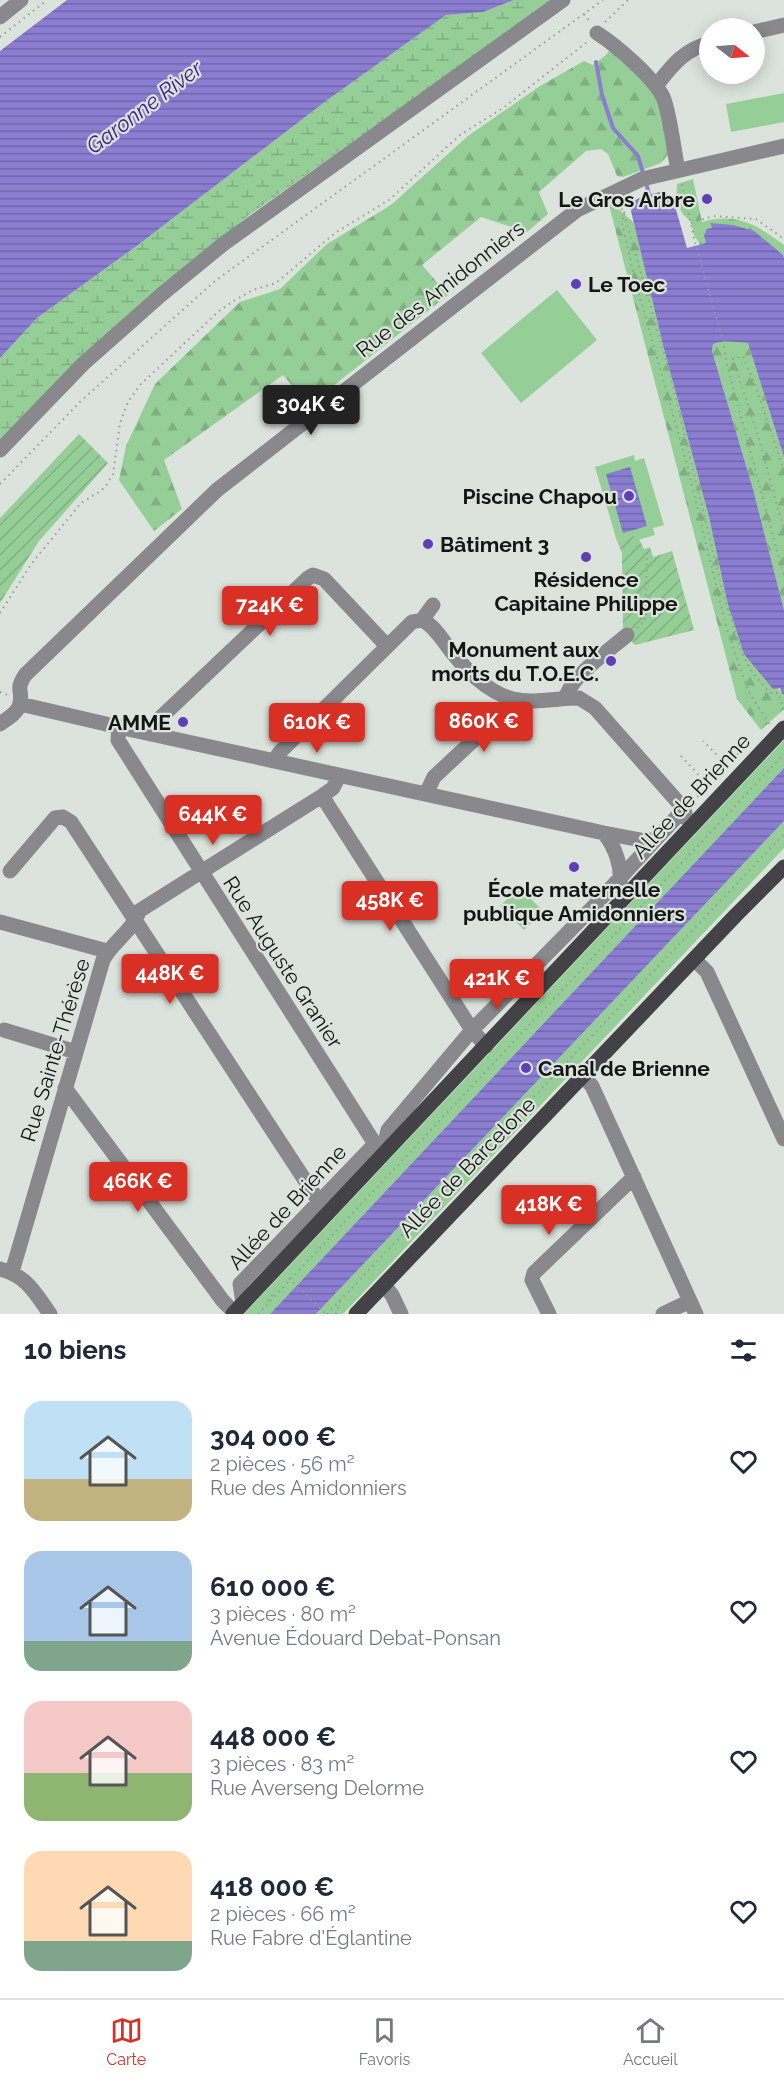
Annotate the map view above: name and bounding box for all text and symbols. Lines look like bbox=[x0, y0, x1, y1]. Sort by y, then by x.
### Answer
north arrow bbox=[699, 18, 765, 84]
map controls bbox=[699, 18, 765, 84]
water label: Garonne River bbox=[81, 54, 208, 159]
place label: Le Gros Arbre bbox=[558, 187, 695, 212]
marker: Le Gros Arbre bbox=[700, 192, 714, 206]
street label: Rue des Amidonniers bbox=[351, 216, 529, 362]
place label: Le Toec bbox=[588, 272, 665, 297]
marker: Le Toec bbox=[569, 277, 583, 291]
pin: 304K € bbox=[262, 385, 360, 436]
text: 304K € bbox=[277, 392, 345, 416]
place label: Piscine Chapou bbox=[463, 484, 617, 509]
marker: Piscine Chapou bbox=[622, 489, 636, 503]
place label: Bâtiment 3 bbox=[440, 532, 549, 557]
marker: Bâtiment 3 bbox=[421, 537, 435, 551]
marker: Résidence Capitaine Philippe bbox=[579, 550, 593, 564]
place label: Résidence Capitaine Philippe bbox=[494, 567, 678, 616]
pin: 724K € bbox=[221, 586, 319, 637]
text: 724K € bbox=[236, 593, 304, 617]
place label: Monument aux morts du T.O.E.C. bbox=[431, 637, 600, 686]
marker: Monument aux morts du T.O.E.C. bbox=[604, 654, 618, 668]
pin: 860K € bbox=[435, 702, 533, 753]
pin: 610K € bbox=[268, 703, 366, 754]
text: 860K € bbox=[449, 709, 519, 733]
place label: AMME bbox=[108, 710, 171, 735]
text: 610K € bbox=[283, 710, 351, 734]
marker: AMME bbox=[176, 715, 190, 729]
street label: Allée de Brienne bbox=[627, 728, 755, 864]
pin: 644K € bbox=[164, 795, 262, 846]
text: 644K € bbox=[179, 802, 247, 826]
marker: École maternelle publique Amidonniers bbox=[567, 860, 581, 874]
street label: Rue Auguste Granier bbox=[218, 871, 348, 1053]
place label: École maternelle publique Amidonniers bbox=[463, 877, 685, 926]
pin: 458K € bbox=[341, 881, 439, 932]
text: 458K € bbox=[356, 888, 424, 912]
pin: 448K € bbox=[121, 954, 219, 1005]
street label: Rue Sainte-Thérèse bbox=[15, 955, 95, 1145]
pin: 421K € bbox=[448, 959, 546, 1010]
text: 448K € bbox=[136, 961, 204, 985]
text: 421K € bbox=[464, 966, 530, 990]
place label: Canal de Brienne bbox=[538, 1056, 710, 1081]
marker: Canal de Brienne bbox=[519, 1061, 533, 1075]
street label: Allée de Barcelone bbox=[394, 1092, 540, 1242]
street label: Allée de Brienne bbox=[223, 1139, 351, 1275]
pin: 466K € bbox=[89, 1162, 187, 1213]
text: 466K € bbox=[103, 1169, 173, 1193]
pin: 418K € bbox=[500, 1185, 598, 1236]
text: 418K € bbox=[515, 1192, 583, 1216]
icon: filters bbox=[727, 1334, 760, 1367]
text: 10 biens bbox=[24, 1335, 126, 1365]
text: 304 000 € bbox=[210, 1422, 336, 1452]
icon: home bbox=[72, 1425, 144, 1497]
icon: heart bbox=[727, 1445, 760, 1478]
text: 2 pièces · 56 m² bbox=[210, 1452, 354, 1476]
text: Rue des Amidonniers bbox=[210, 1476, 407, 1500]
text: 610 000 € bbox=[210, 1572, 336, 1602]
icon: home bbox=[72, 1575, 144, 1647]
icon: heart bbox=[727, 1595, 760, 1628]
text: 3 pièces · 80 m² bbox=[210, 1602, 356, 1626]
text: Avenue Édouard Debat-Ponsan bbox=[210, 1626, 501, 1650]
text: 448 000 € bbox=[210, 1722, 337, 1752]
icon: home bbox=[72, 1725, 144, 1797]
icon: heart bbox=[727, 1745, 760, 1778]
text: 3 pièces · 83 m² bbox=[210, 1752, 354, 1776]
text: Rue Averseng Delorme bbox=[210, 1776, 424, 1800]
text: 418 000 € bbox=[210, 1872, 335, 1902]
icon: home bbox=[72, 1875, 144, 1947]
icon: heart bbox=[727, 1895, 760, 1928]
text: 2 pièces · 66 m² bbox=[210, 1902, 356, 1926]
text: Rue Fabre d'Églantine bbox=[210, 1926, 412, 1950]
tab: Carte bbox=[106, 2014, 146, 2069]
tab: Favoris bbox=[359, 2014, 410, 2069]
tab: Accueil bbox=[623, 2014, 678, 2069]

